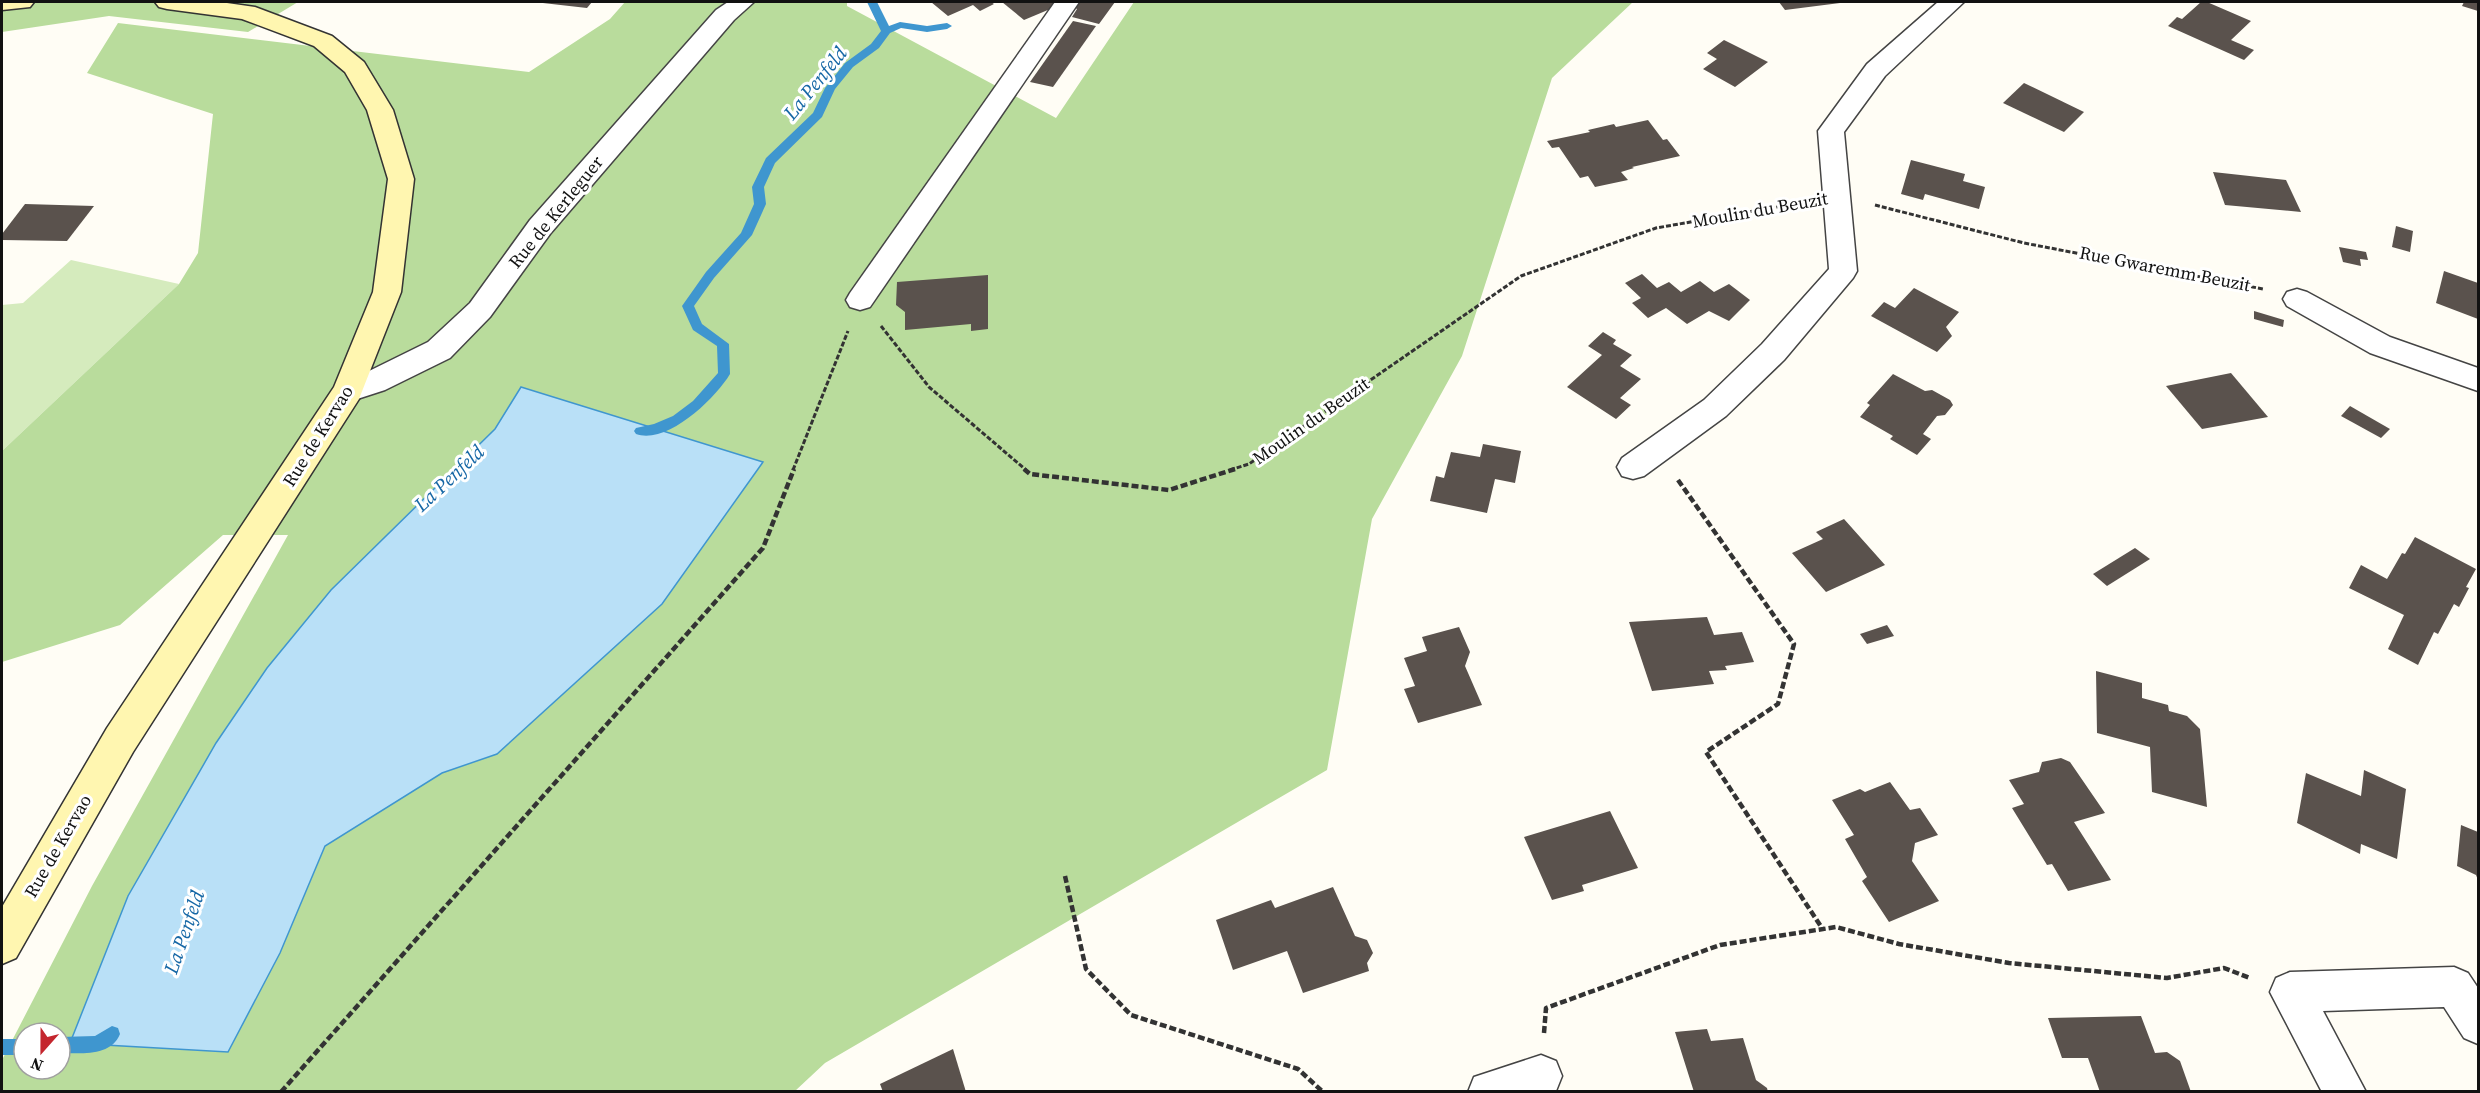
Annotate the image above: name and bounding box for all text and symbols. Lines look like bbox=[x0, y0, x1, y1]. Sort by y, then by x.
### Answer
water label: La Penfeld bbox=[776, 40, 854, 126]
street label: Rue de Kerleguer bbox=[502, 150, 609, 273]
street label: Moulin du Beuzit bbox=[1690, 185, 1830, 234]
street label: Rue Gwaremm Beuzit bbox=[2077, 240, 2253, 297]
street label: Moulin du Beuzit bbox=[1247, 371, 1374, 470]
street label: Rue de Kervao bbox=[276, 380, 359, 491]
water label: La Penfeld bbox=[407, 438, 491, 519]
street label: Rue de Kervao bbox=[18, 789, 97, 902]
water label: La Penfeld bbox=[156, 886, 212, 979]
north arrow bbox=[12, 1021, 72, 1081]
text: N bbox=[27, 1053, 46, 1077]

